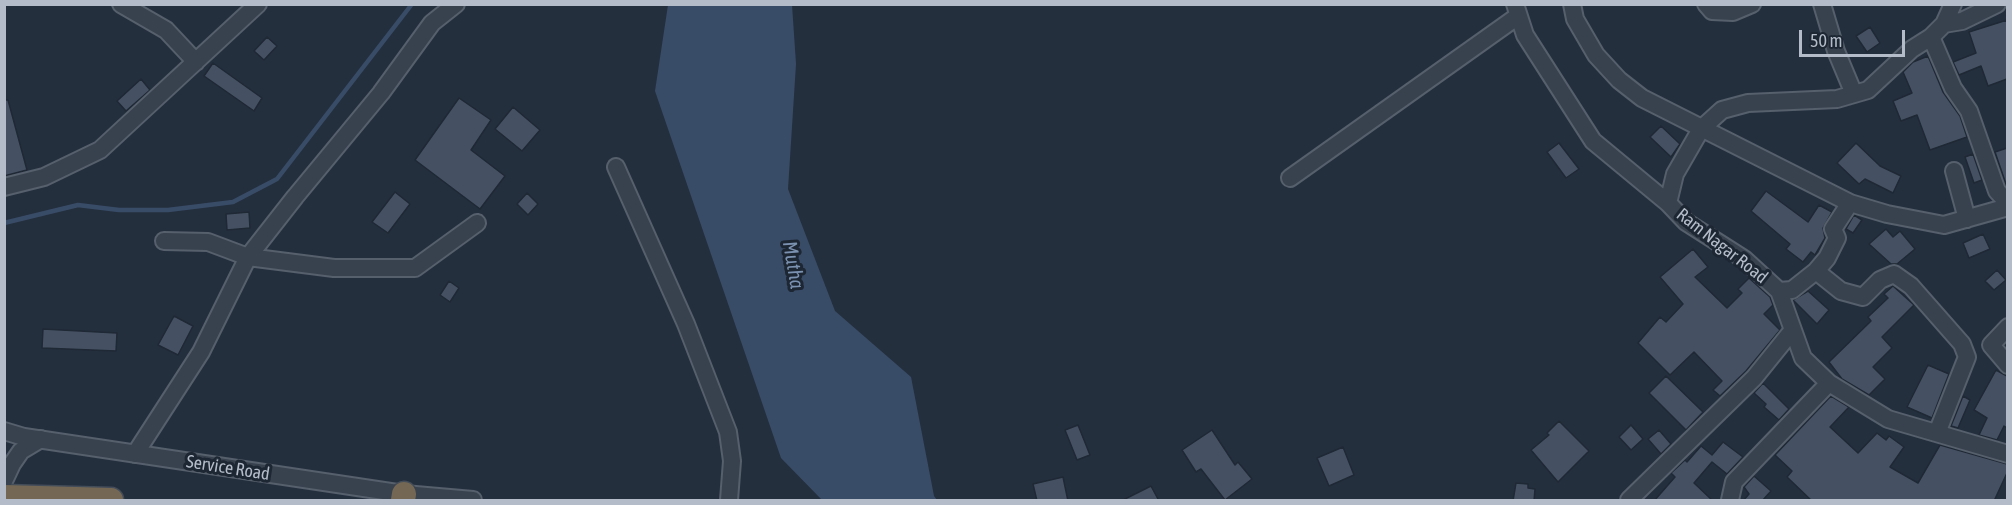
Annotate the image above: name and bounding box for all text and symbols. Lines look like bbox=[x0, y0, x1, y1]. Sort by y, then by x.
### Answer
scale bar bbox=[1802, 18, 1908, 56]
text: 50 m bbox=[1810, 30, 1842, 51]
street label: Ram Nagar Road bbox=[1672, 204, 1772, 288]
water label: Mutha bbox=[777, 239, 809, 291]
street label: Service Road bbox=[185, 451, 271, 485]

